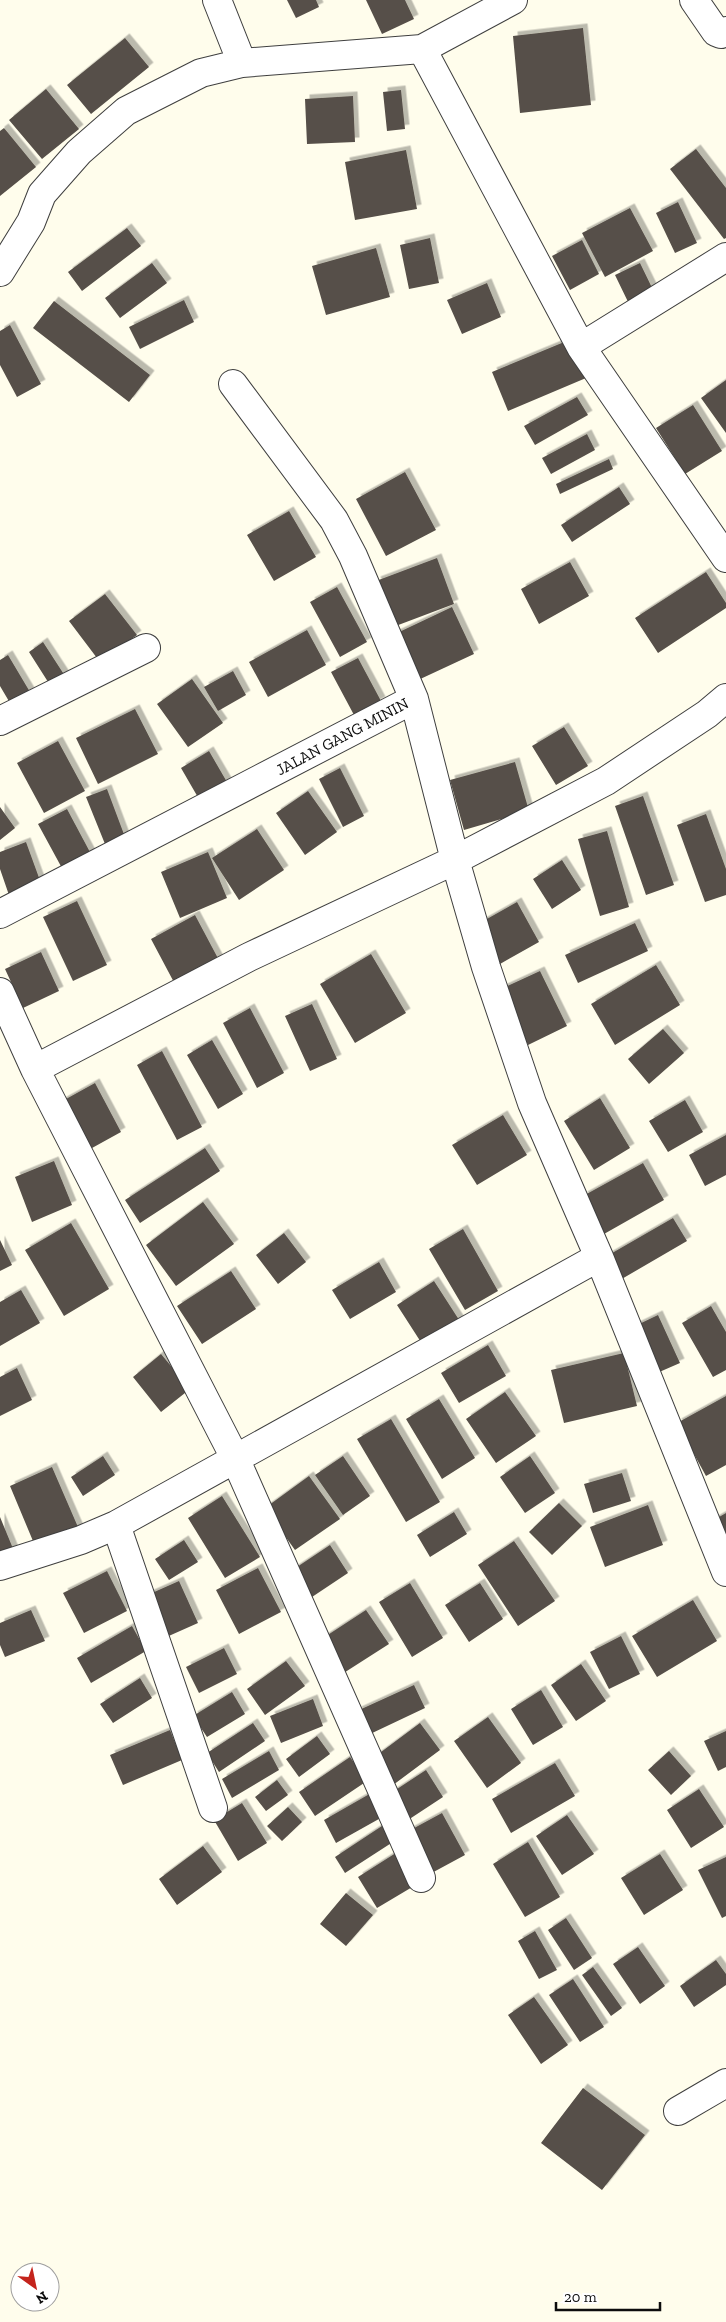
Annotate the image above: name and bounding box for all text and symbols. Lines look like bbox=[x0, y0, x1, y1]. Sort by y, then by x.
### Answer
street label: JALAN GANG MININ bbox=[273, 693, 412, 779]
north arrow bbox=[10, 2262, 60, 2312]
scale bar bbox=[556, 2280, 660, 2312]
text: N bbox=[32, 2287, 51, 2308]
text: 20 m bbox=[564, 2288, 597, 2306]

